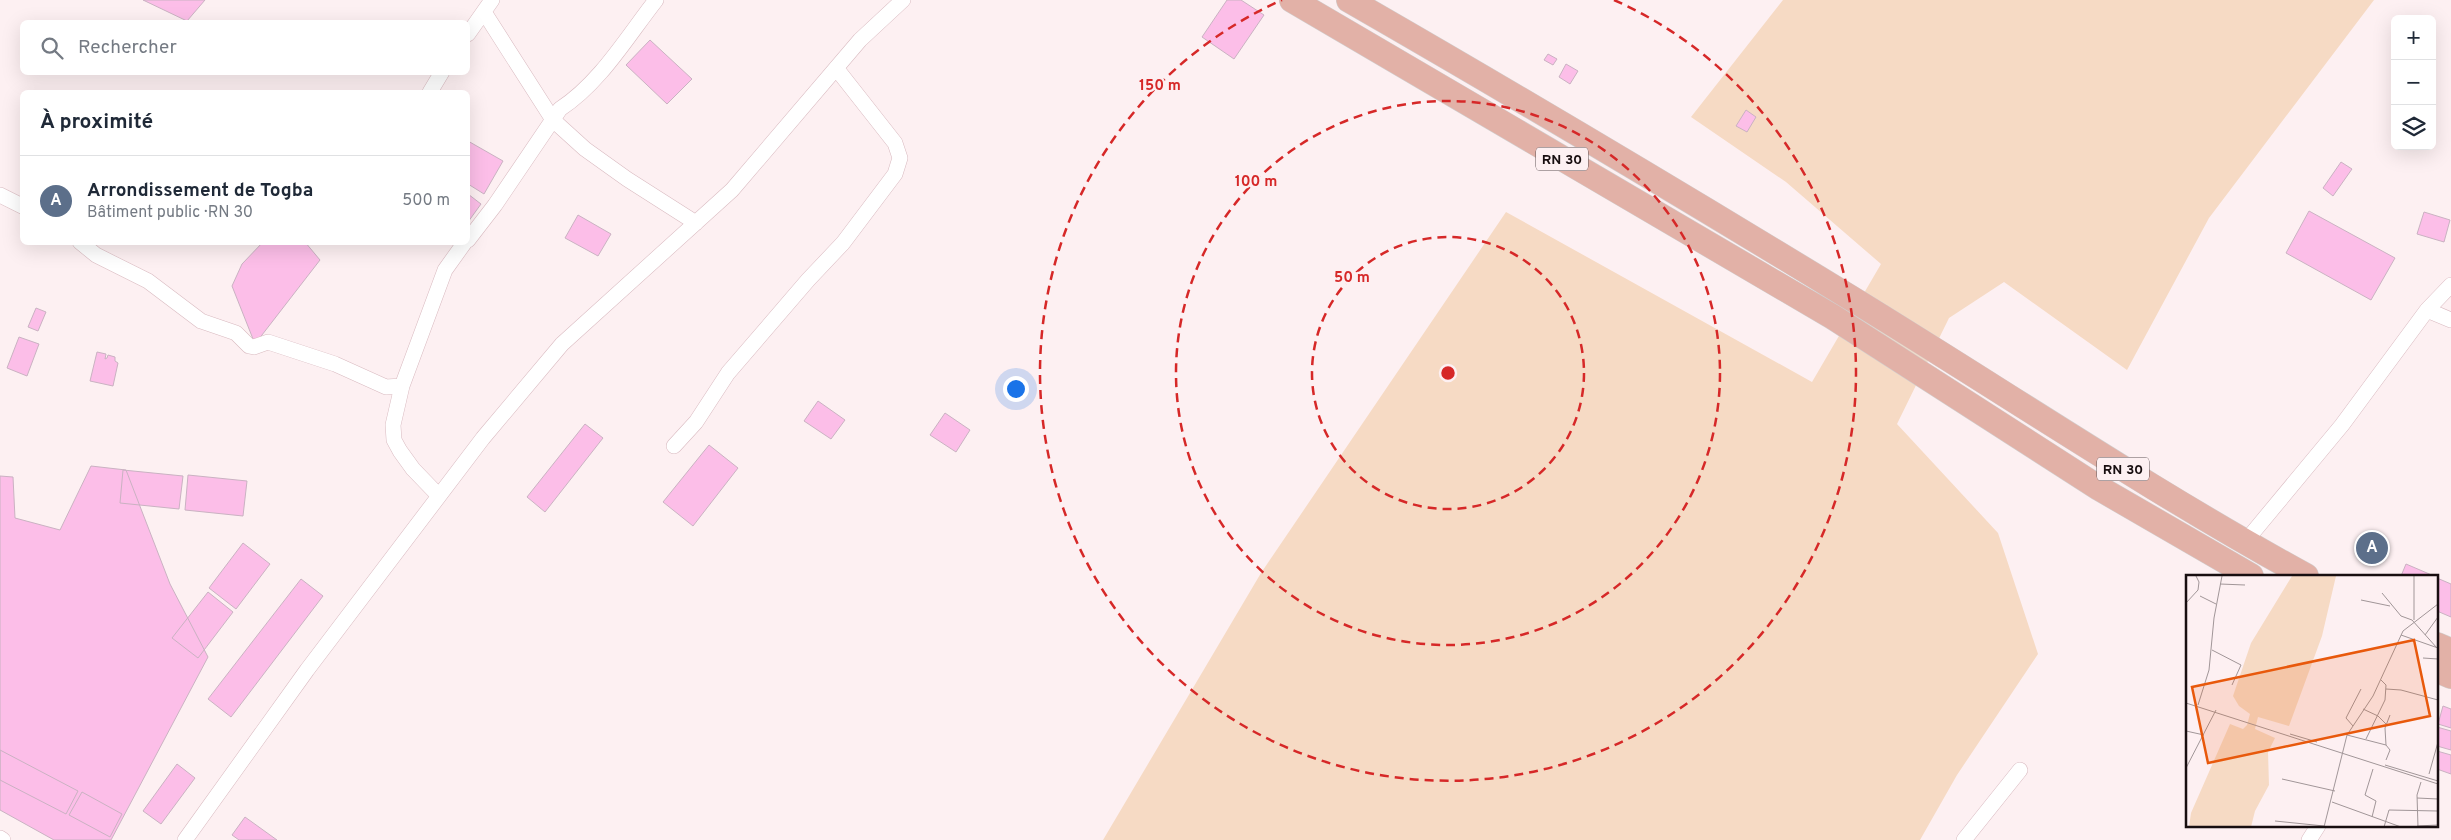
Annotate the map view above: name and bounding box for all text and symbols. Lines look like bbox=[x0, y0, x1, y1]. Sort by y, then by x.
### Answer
map controls bbox=[2391, 15, 2436, 150]
button: + bbox=[2391, 15, 2436, 60]
search box bbox=[20, 20, 470, 75]
icon: search bbox=[38, 34, 66, 62]
text: Rechercher bbox=[78, 36, 177, 60]
button: − bbox=[2391, 60, 2436, 105]
text: 150 m bbox=[1139, 77, 1181, 96]
button: layers bbox=[2391, 105, 2436, 150]
text: À proximité bbox=[40, 109, 153, 136]
road number: RN 30 bbox=[1536, 148, 1588, 170]
text: 100 m bbox=[1235, 173, 1277, 192]
text: Arrondissement de Togba bbox=[87, 179, 313, 203]
text: A bbox=[50, 191, 62, 211]
text: 500 m bbox=[402, 191, 450, 211]
text: Bâtiment public · RN 30 bbox=[87, 203, 253, 223]
text: 50 m bbox=[1334, 269, 1370, 288]
centre of rings bbox=[1439, 364, 1457, 382]
your location bbox=[1003, 376, 1029, 402]
road number: RN 30 bbox=[2097, 458, 2149, 480]
pin: A bbox=[2356, 529, 2388, 567]
inset map bbox=[2186, 575, 2438, 828]

